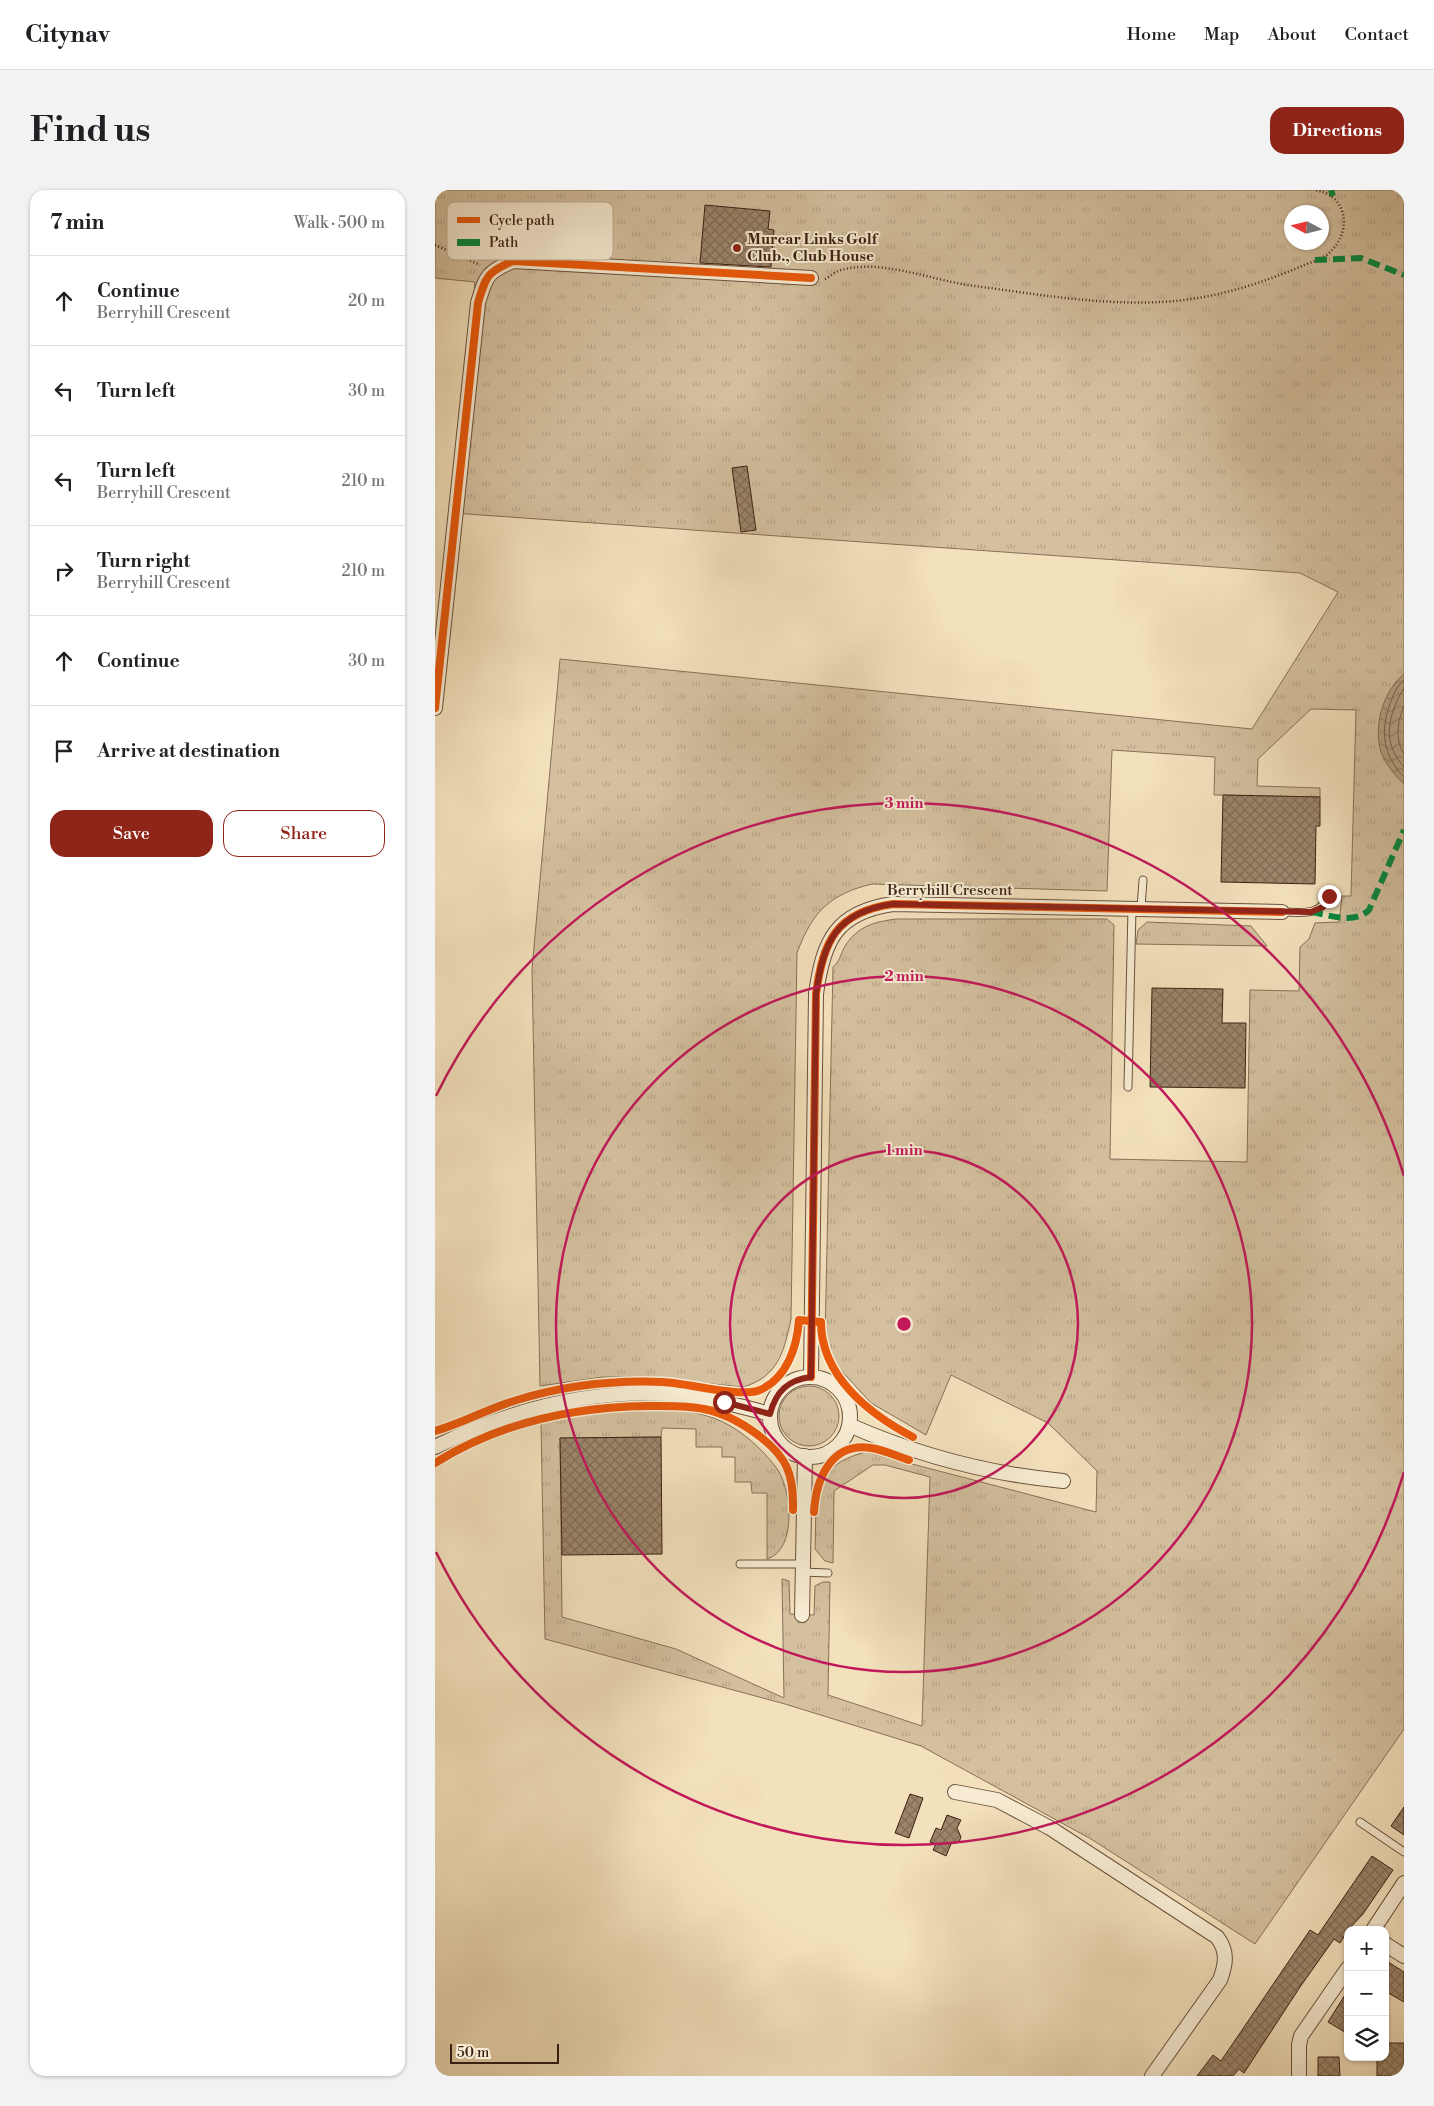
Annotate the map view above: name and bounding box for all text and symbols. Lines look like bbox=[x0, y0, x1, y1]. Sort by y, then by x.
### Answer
text: Citynav bbox=[25, 20, 110, 50]
text: Home bbox=[1127, 23, 1176, 46]
text: Map bbox=[1204, 23, 1240, 46]
text: About bbox=[1268, 23, 1317, 46]
text: Contact bbox=[1345, 23, 1409, 46]
button: Directions bbox=[1270, 107, 1404, 154]
text: Find us bbox=[30, 109, 150, 152]
legend bbox=[447, 202, 613, 260]
north arrow bbox=[1284, 205, 1329, 250]
text: 7 min bbox=[50, 210, 104, 236]
text: Cycle path bbox=[489, 212, 555, 230]
text: Walk · 500 m bbox=[294, 213, 385, 233]
place label: Murcar Links Golf Club., Club House bbox=[747, 230, 879, 266]
text: Path bbox=[489, 234, 519, 252]
marker: Murcar Links Golf Club., Club House bbox=[731, 242, 743, 254]
text: Continue bbox=[97, 279, 180, 303]
icon: ahead bbox=[50, 287, 78, 315]
text: 20 m bbox=[348, 291, 385, 311]
text: Berryhill Crescent bbox=[97, 303, 231, 323]
icon: left bbox=[50, 377, 78, 405]
text: Turn left bbox=[97, 379, 176, 403]
text: 30 m bbox=[348, 381, 385, 401]
text: Turn left bbox=[97, 459, 176, 483]
icon: left bbox=[50, 467, 78, 495]
text: 210 m bbox=[341, 471, 385, 491]
text: Berryhill Crescent bbox=[97, 483, 231, 503]
text: Turn right bbox=[97, 549, 190, 573]
icon: right bbox=[50, 557, 78, 585]
text: 210 m bbox=[341, 561, 385, 581]
text: Berryhill Crescent bbox=[97, 573, 231, 593]
icon: ahead bbox=[50, 647, 78, 675]
text: Continue bbox=[97, 649, 180, 673]
text: 30 m bbox=[348, 651, 385, 671]
icon: arrive bbox=[50, 737, 78, 765]
text: Arrive at destination bbox=[97, 739, 280, 763]
text: 3 min bbox=[884, 794, 924, 813]
button: Save bbox=[50, 810, 213, 857]
button: Share bbox=[223, 810, 385, 857]
street label: Berryhill Crescent bbox=[886, 881, 1013, 900]
route end bbox=[1318, 885, 1341, 908]
text: 2 min bbox=[884, 967, 924, 986]
text: 1 min bbox=[885, 1141, 923, 1160]
centre of rings bbox=[895, 1315, 913, 1333]
route start bbox=[713, 1391, 736, 1414]
map controls bbox=[1344, 1926, 1389, 2061]
button: + bbox=[1344, 1926, 1389, 1971]
button: − bbox=[1344, 1971, 1389, 2016]
button: layers bbox=[1344, 2016, 1389, 2061]
scale bar bbox=[450, 2041, 559, 2064]
text: 50 m bbox=[457, 2044, 489, 2062]

